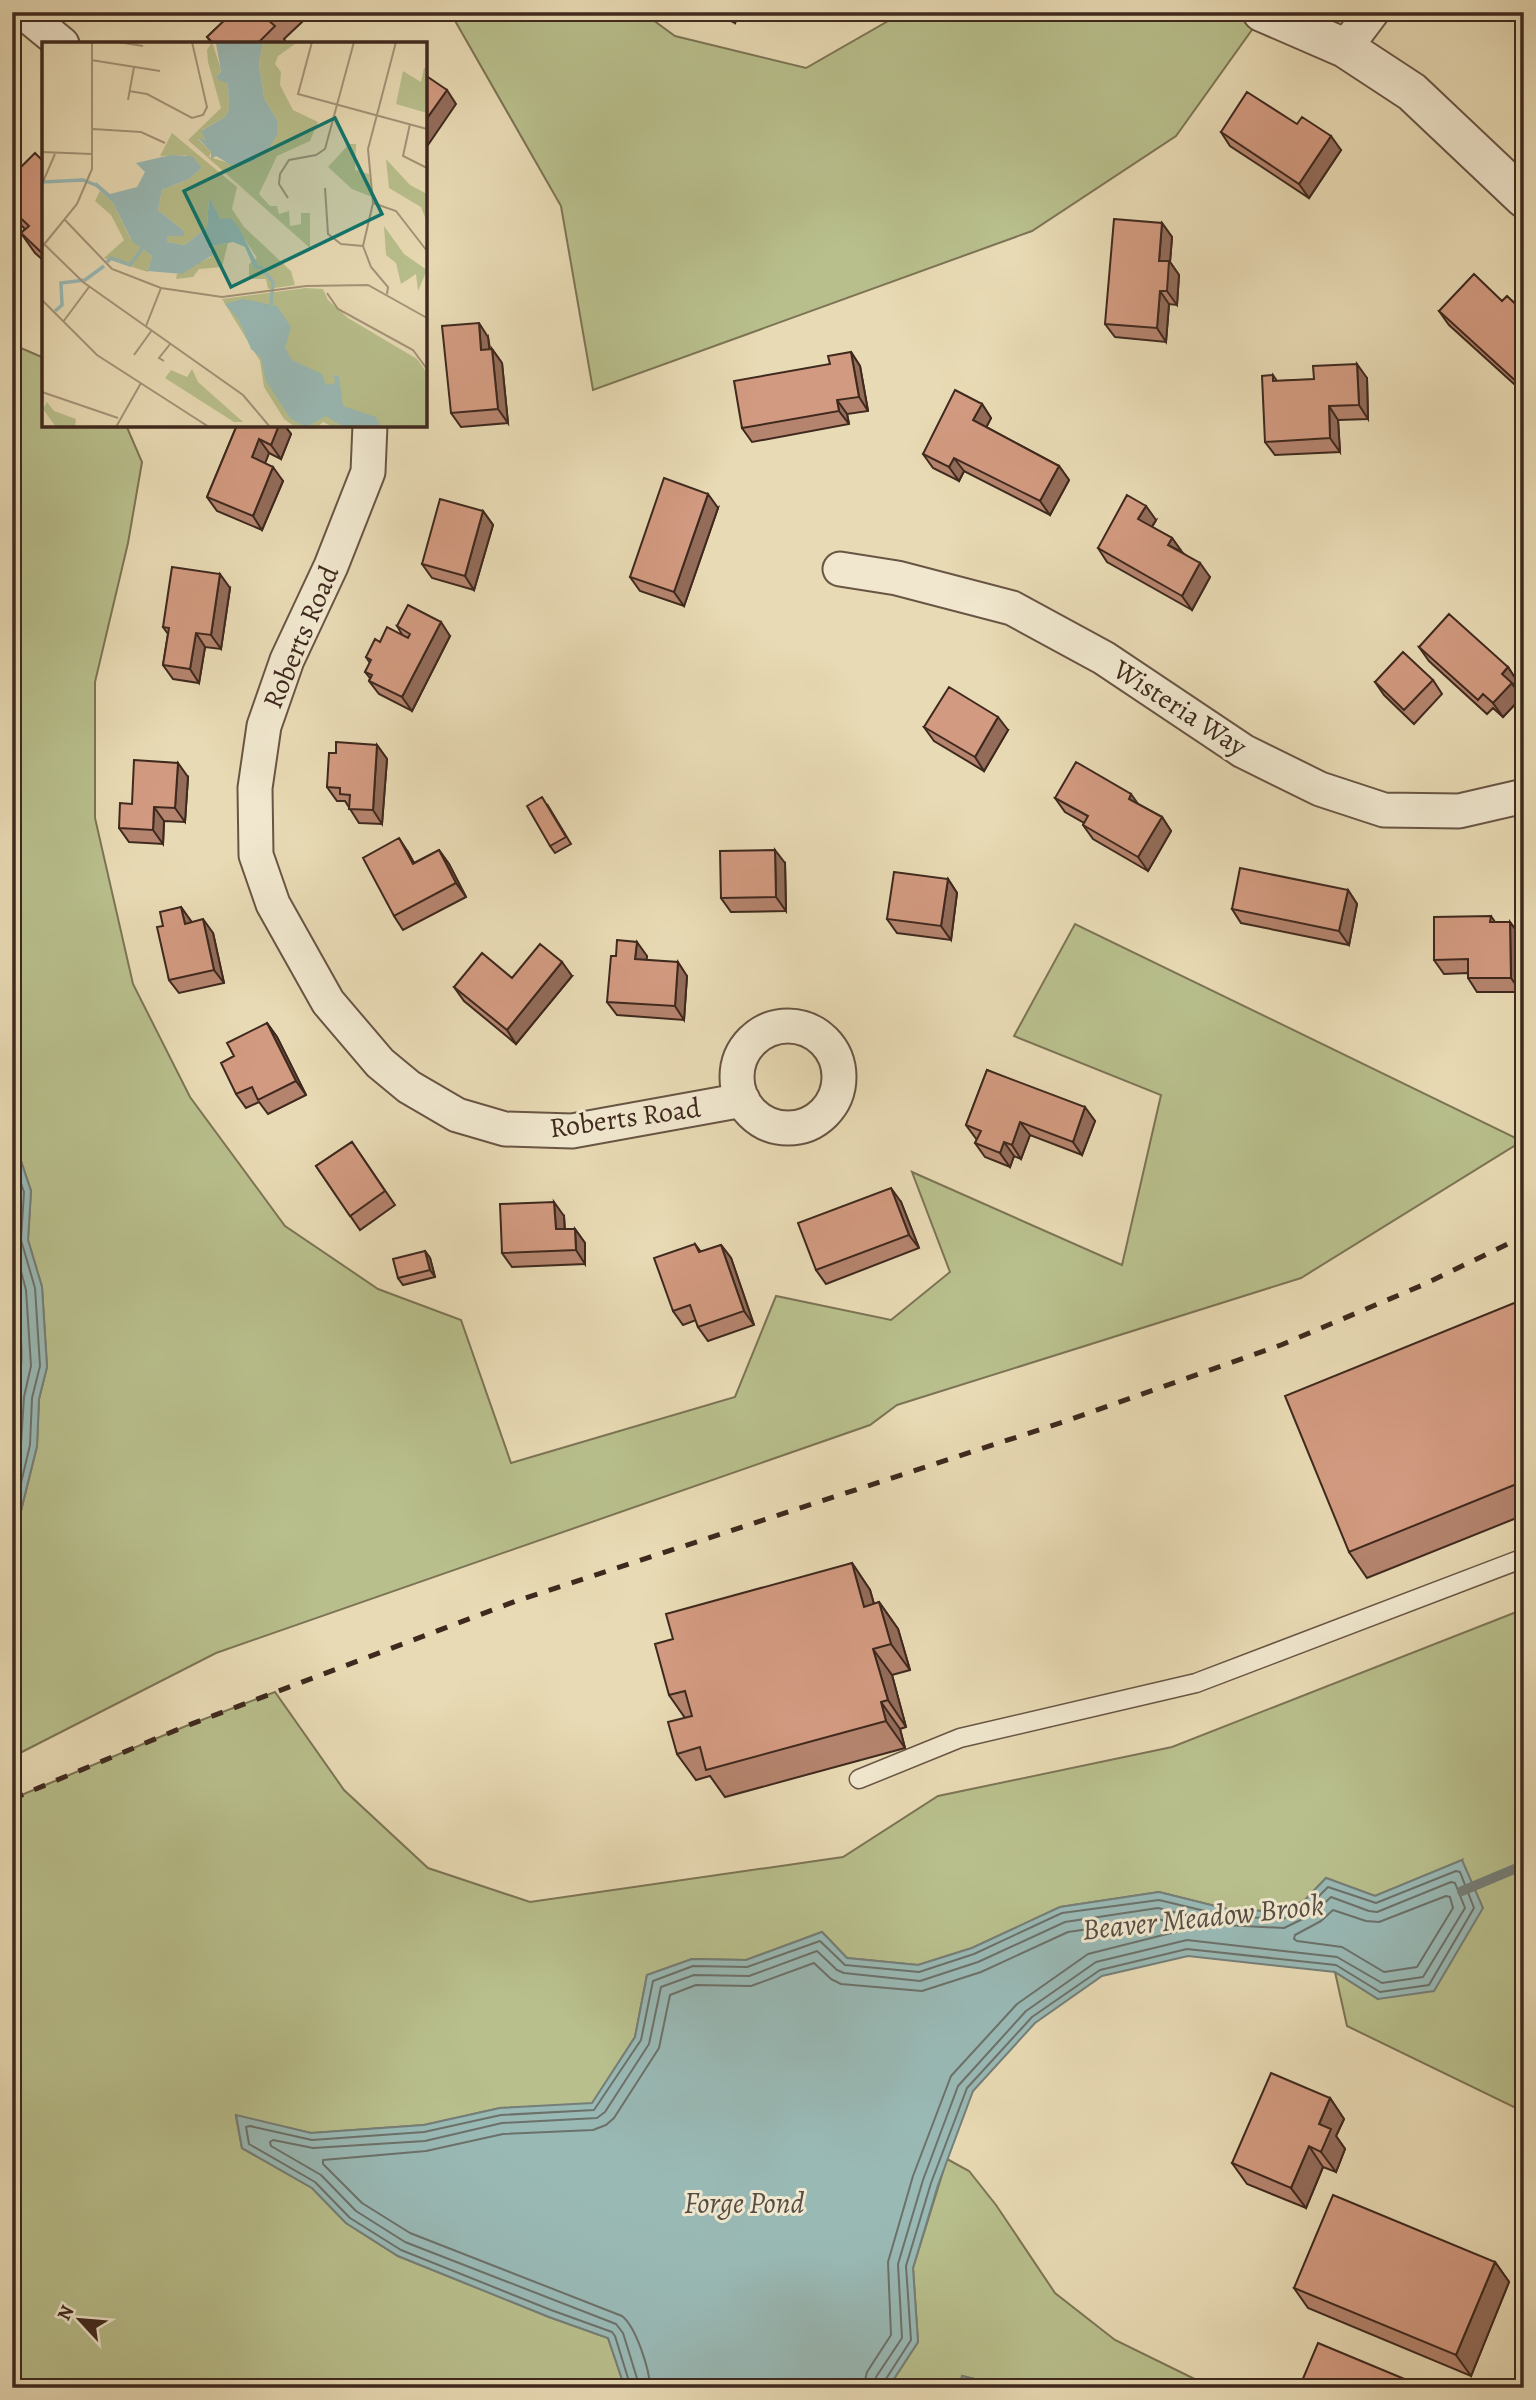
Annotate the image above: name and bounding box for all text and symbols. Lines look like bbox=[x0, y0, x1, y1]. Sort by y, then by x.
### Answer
inset map bbox=[42, 42, 427, 427]
street label: Roberts Road bbox=[254, 559, 349, 714]
street label: Wisteria Way bbox=[1105, 650, 1255, 766]
street label: Roberts Road bbox=[547, 1088, 704, 1147]
water label: Beaver Meadow Brook bbox=[1080, 1884, 1326, 1950]
water label: Forge Pond bbox=[684, 2183, 804, 2223]
north arrow bbox=[46, 2284, 116, 2354]
text: N bbox=[51, 2301, 80, 2325]

